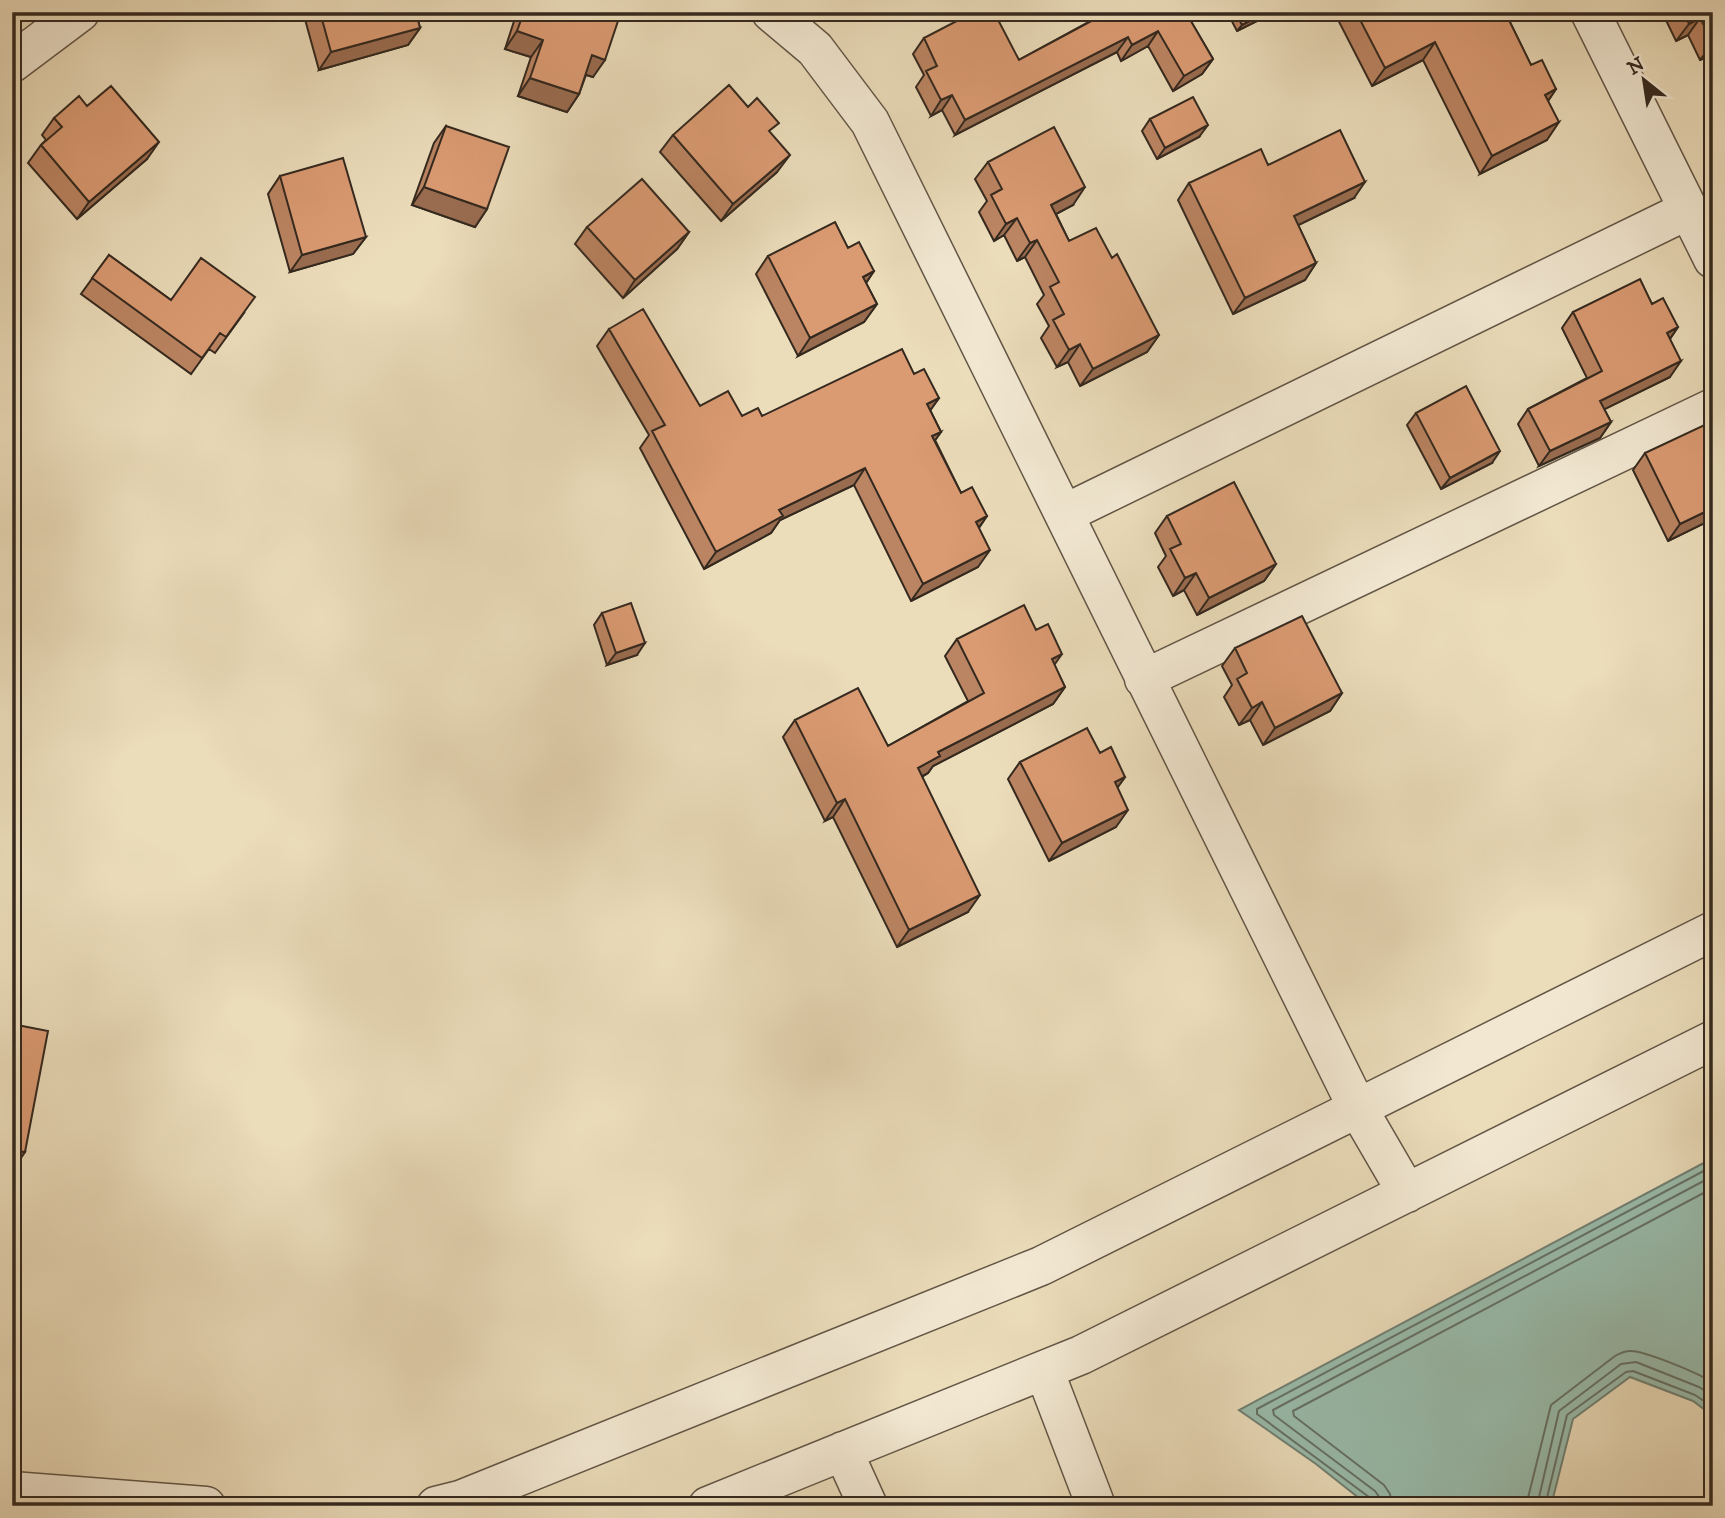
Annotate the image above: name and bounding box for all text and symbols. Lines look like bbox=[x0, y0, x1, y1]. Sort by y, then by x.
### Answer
north arrow bbox=[1610, 46, 1680, 116]
text: N bbox=[1624, 53, 1649, 80]

